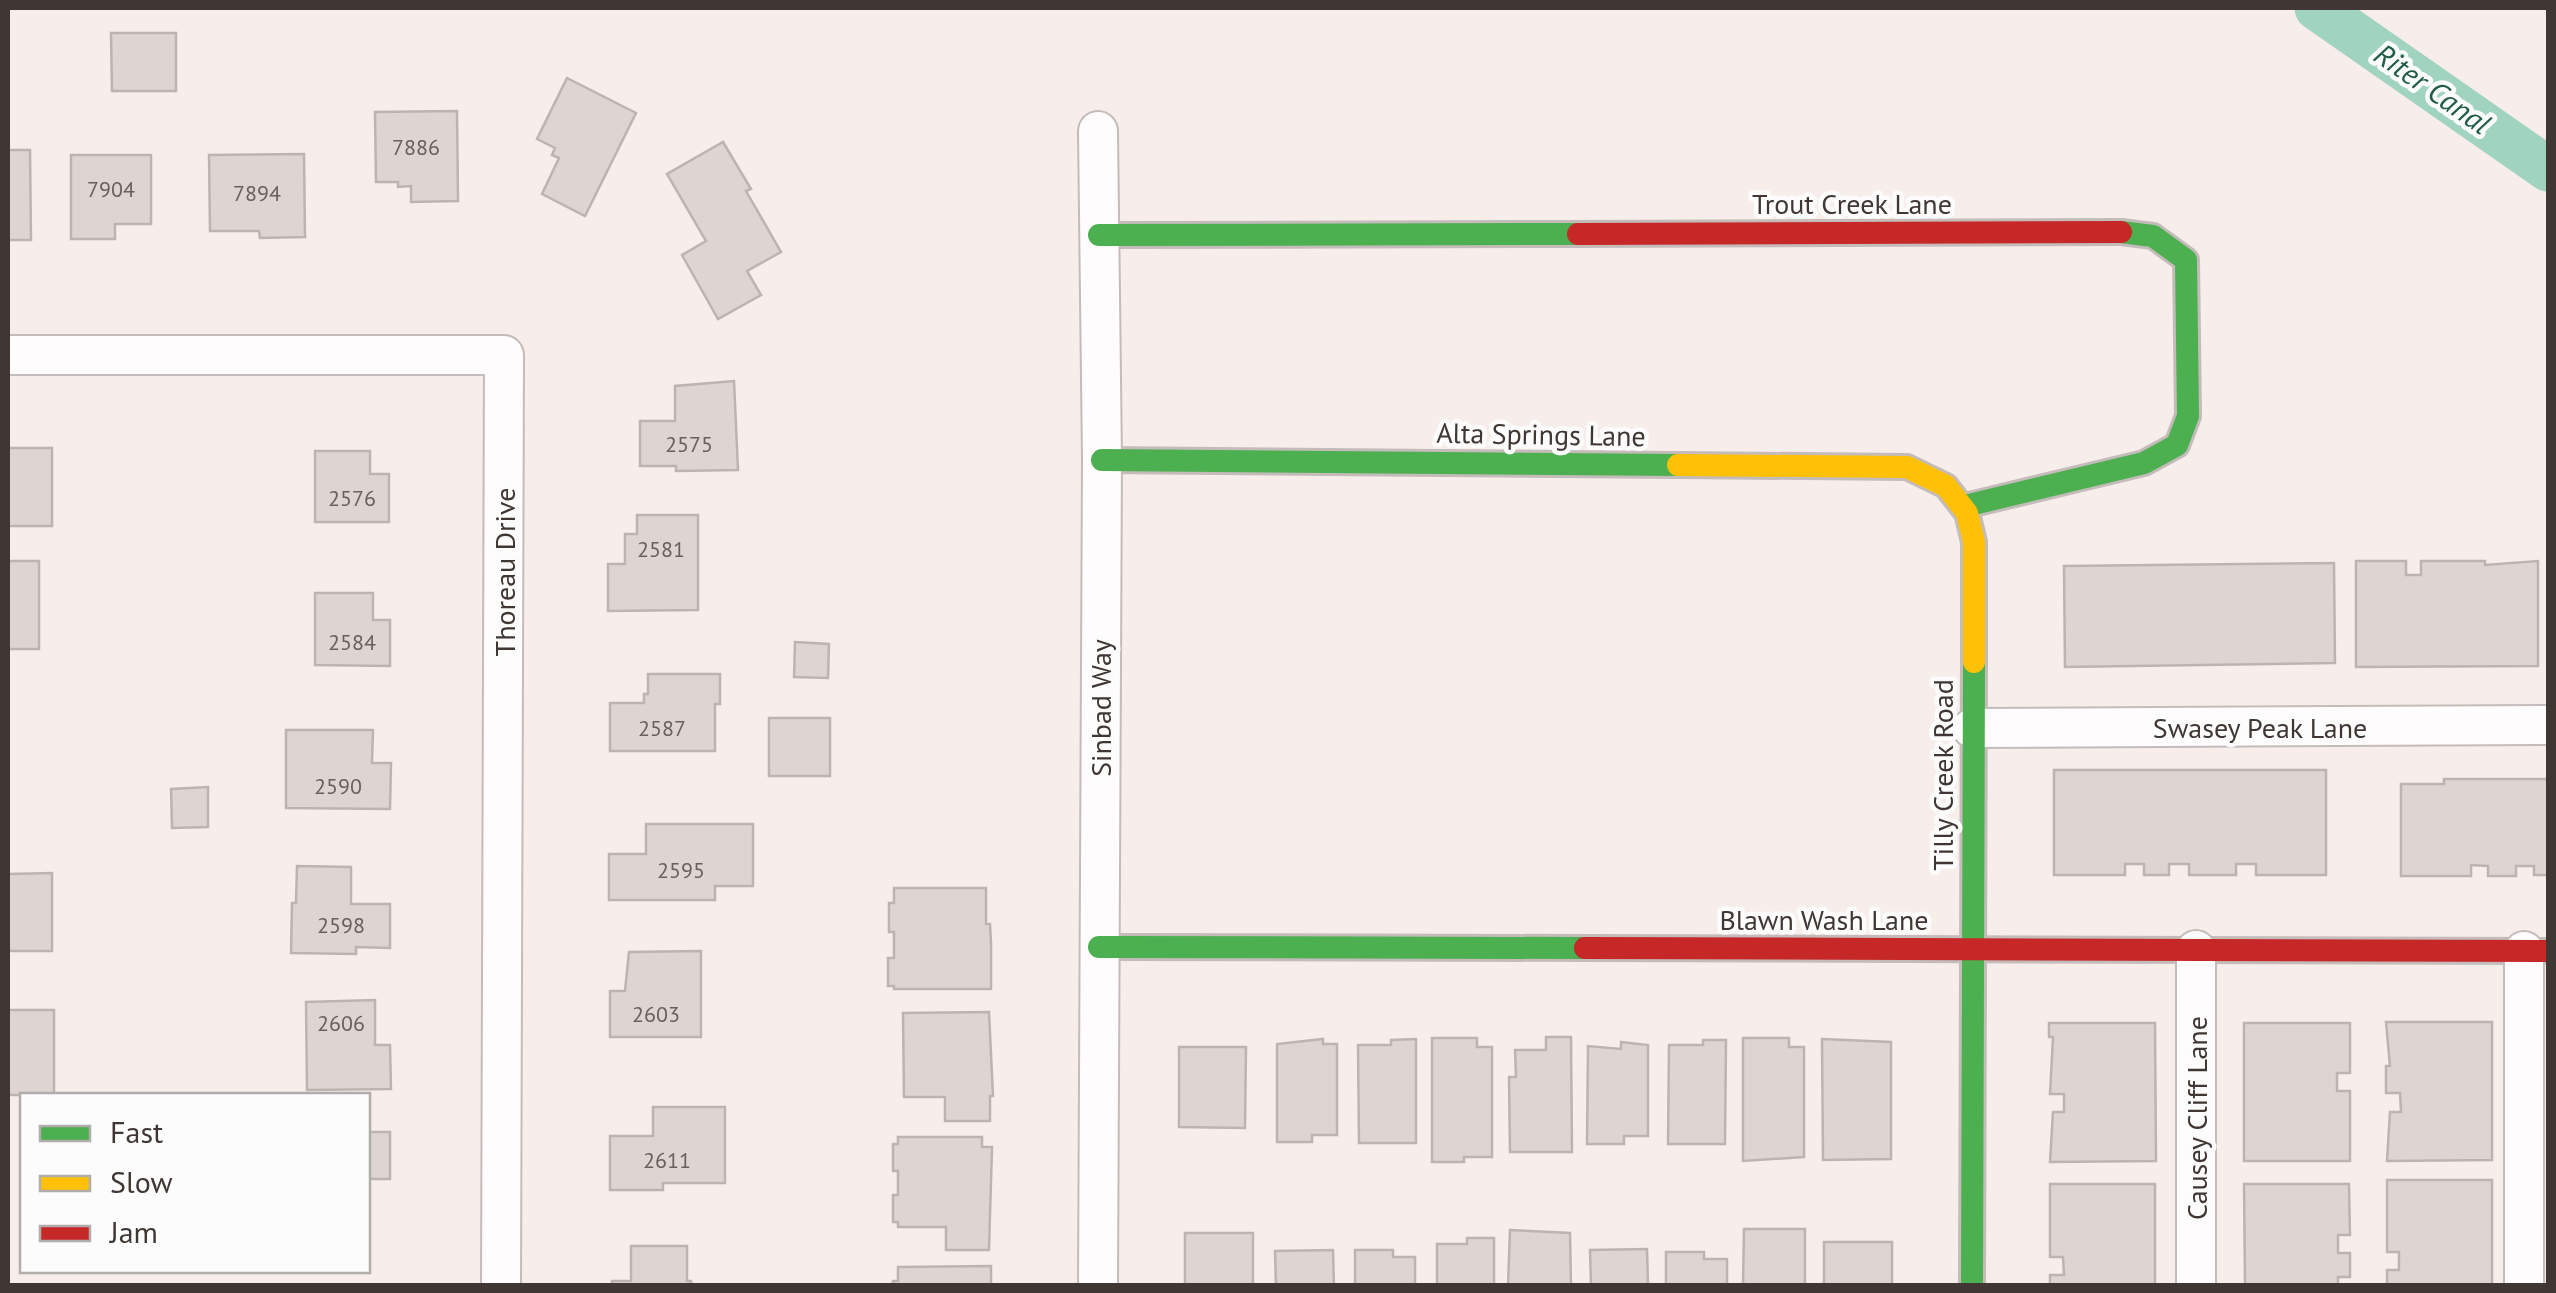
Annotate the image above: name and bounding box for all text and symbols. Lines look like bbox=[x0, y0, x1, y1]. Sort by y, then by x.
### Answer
water label: Riter Canal bbox=[2367, 34, 2499, 142]
house number: 7886 bbox=[392, 133, 440, 161]
house number: 7904 bbox=[87, 175, 135, 203]
house number: 7894 bbox=[233, 179, 281, 207]
street label: Trout Creek Lane bbox=[1752, 185, 1952, 222]
street label: Alta Springs Lane bbox=[1436, 414, 1646, 454]
house number: 2575 bbox=[665, 430, 713, 458]
house number: 2576 bbox=[328, 484, 376, 512]
street label: Thoreau Drive bbox=[486, 488, 523, 656]
house number: 2581 bbox=[637, 535, 685, 563]
house number: 2584 bbox=[328, 628, 376, 656]
street label: Sinbad Way bbox=[1082, 639, 1119, 777]
street label: Tilly Creek Road bbox=[1924, 679, 1961, 871]
street label: Swasey Peak Lane bbox=[2153, 709, 2367, 746]
house number: 2587 bbox=[638, 714, 686, 742]
house number: 2590 bbox=[314, 772, 362, 800]
house number: 2595 bbox=[657, 856, 705, 884]
street label: Blawn Wash Lane bbox=[1719, 901, 1929, 938]
house number: 2598 bbox=[317, 911, 365, 939]
house number: 2603 bbox=[632, 1000, 680, 1028]
house number: 2606 bbox=[317, 1009, 365, 1037]
street label: Causey Cliff Lane bbox=[2178, 1016, 2215, 1220]
legend bbox=[20, 1093, 370, 1273]
text: Fast bbox=[110, 1112, 163, 1151]
house number: 2611 bbox=[643, 1146, 691, 1174]
text: Slow bbox=[110, 1162, 173, 1201]
text: Jam bbox=[108, 1212, 158, 1251]

